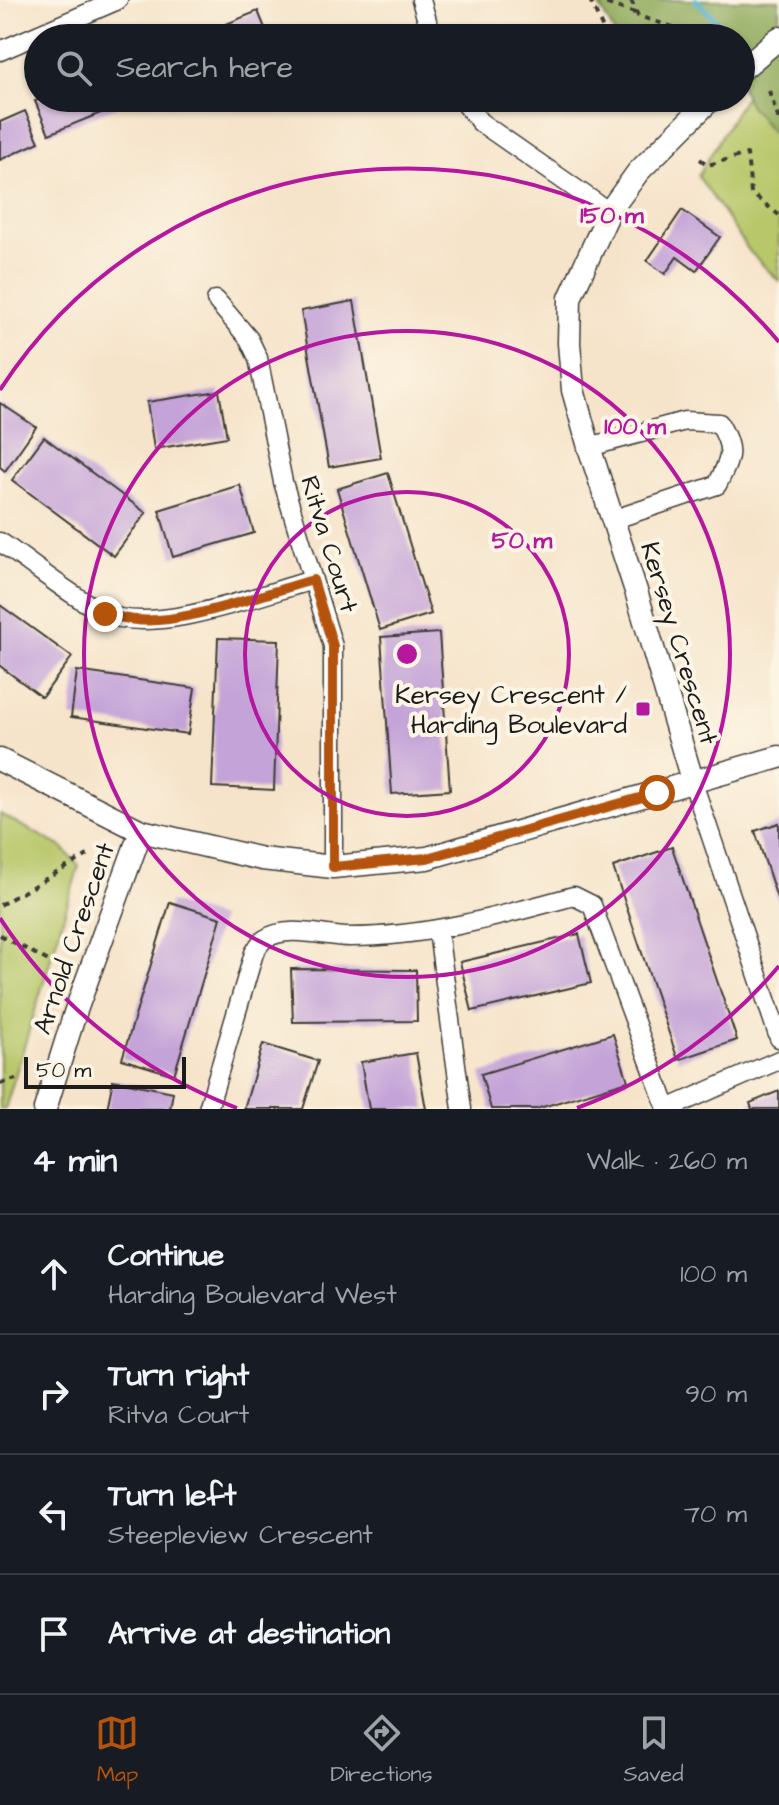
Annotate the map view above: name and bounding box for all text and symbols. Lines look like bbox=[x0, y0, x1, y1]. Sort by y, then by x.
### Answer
search box bbox=[24, 24, 755, 112]
icon: search bbox=[52, 46, 96, 90]
text: Search here bbox=[116, 47, 293, 89]
text: 150 m bbox=[580, 199, 644, 233]
text: 100 m bbox=[604, 410, 666, 444]
street label: Ritva Court bbox=[291, 472, 367, 618]
text: 50 m bbox=[492, 524, 553, 558]
street label: Kersey Crescent bbox=[629, 538, 727, 750]
route end bbox=[87, 596, 123, 632]
centre of rings bbox=[393, 640, 421, 668]
place label: Kersey Crescent / Harding Boulevard bbox=[395, 677, 627, 745]
marker: Kersey Crescent / Harding Boulevard bbox=[634, 700, 652, 718]
route start bbox=[639, 775, 675, 811]
street label: Arnold Crescent bbox=[24, 837, 124, 1039]
scale bar bbox=[24, 1053, 186, 1089]
text: 50 m bbox=[36, 1055, 91, 1086]
text: 4 min bbox=[32, 1137, 117, 1185]
text: Walk · 260 m bbox=[587, 1143, 747, 1179]
text: Continue bbox=[108, 1235, 224, 1277]
icon: ahead bbox=[32, 1252, 76, 1296]
text: 100 m bbox=[680, 1256, 747, 1292]
text: Harding Boulevard West bbox=[108, 1277, 397, 1313]
text: Turn right bbox=[108, 1355, 249, 1397]
icon: right bbox=[32, 1372, 76, 1416]
text: 90 m bbox=[685, 1376, 747, 1412]
text: Ritva Court bbox=[108, 1397, 249, 1433]
text: Turn left bbox=[108, 1475, 236, 1517]
icon: left bbox=[32, 1492, 76, 1536]
text: 70 m bbox=[684, 1496, 747, 1532]
text: Steepleview Crescent bbox=[108, 1517, 373, 1553]
icon: arrive bbox=[32, 1612, 76, 1656]
text: Arrive at destination bbox=[108, 1613, 390, 1655]
tab: Map bbox=[95, 1711, 139, 1790]
tab: Directions bbox=[330, 1711, 433, 1790]
tab: Saved bbox=[624, 1711, 684, 1790]

